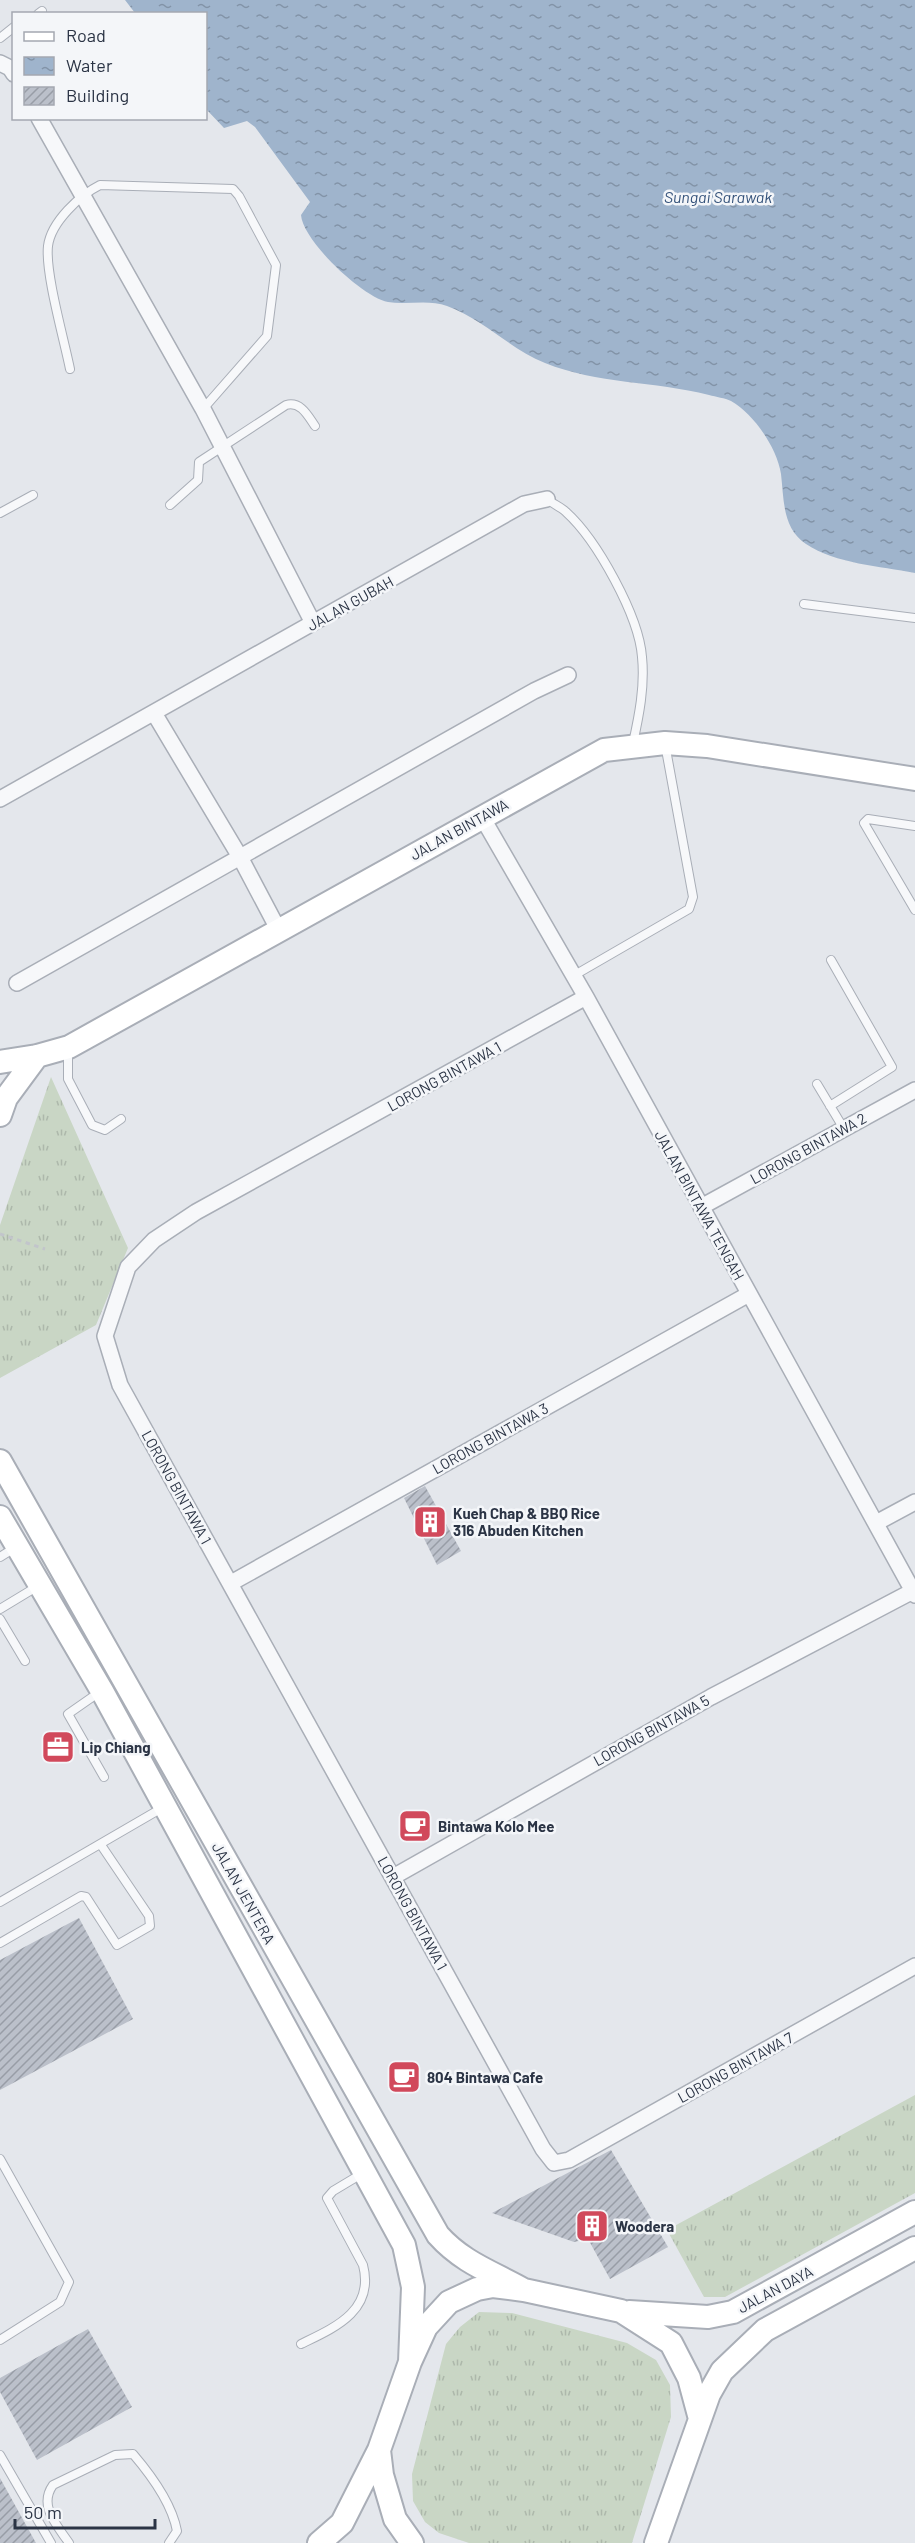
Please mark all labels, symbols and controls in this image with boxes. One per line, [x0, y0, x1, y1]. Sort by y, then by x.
legend [12, 12, 207, 120]
text: Road [66, 24, 106, 46]
text: Water [66, 54, 113, 76]
text: Building [66, 84, 129, 106]
water label: Sungai Sarawak [664, 187, 772, 206]
street label: JALAN GUBAH [304, 572, 396, 634]
street label: JALAN BINTAWA [407, 795, 511, 863]
street label: LORONG BINTAWA 1 [384, 1037, 504, 1115]
street label: LORONG BINTAWA 2 [747, 1109, 869, 1187]
street label: JALAN BINTAWA TENGAH [651, 1127, 749, 1283]
street label: LORONG BINTAWA 3 [429, 1399, 551, 1477]
street label: LORONG BINTAWA 1 [138, 1427, 216, 1547]
building icon: Kueh Chap & BBQ Rice 316 Abuden Kitchen [412, 1504, 448, 1540]
place label: Kueh Chap & BBQ Rice 316 Abuden Kitchen [453, 1504, 600, 1539]
street label: LORONG BINTAWA 5 [590, 1691, 712, 1769]
office icon: Lip Chiang [40, 1729, 76, 1765]
place label: Lip Chiang [81, 1738, 151, 1756]
cafe icon: Bintawa Kolo Mee [397, 1808, 433, 1844]
place label: Bintawa Kolo Mee [438, 1817, 554, 1835]
street label: JALAN JENTERA [209, 1839, 279, 1947]
street label: LORONG BINTAWA 1 [374, 1853, 452, 1973]
street label: LORONG BINTAWA 7 [674, 2028, 796, 2106]
cafe icon: 804 Bintawa Cafe [386, 2059, 422, 2095]
place label: 804 Bintawa Cafe [427, 2068, 543, 2086]
building icon: Woodera [574, 2208, 610, 2244]
place label: Woodera [615, 2217, 674, 2235]
street label: JALAN DAYA [734, 2262, 816, 2316]
scale bar [15, 2492, 154, 2530]
text: 50 m [24, 2501, 62, 2523]

